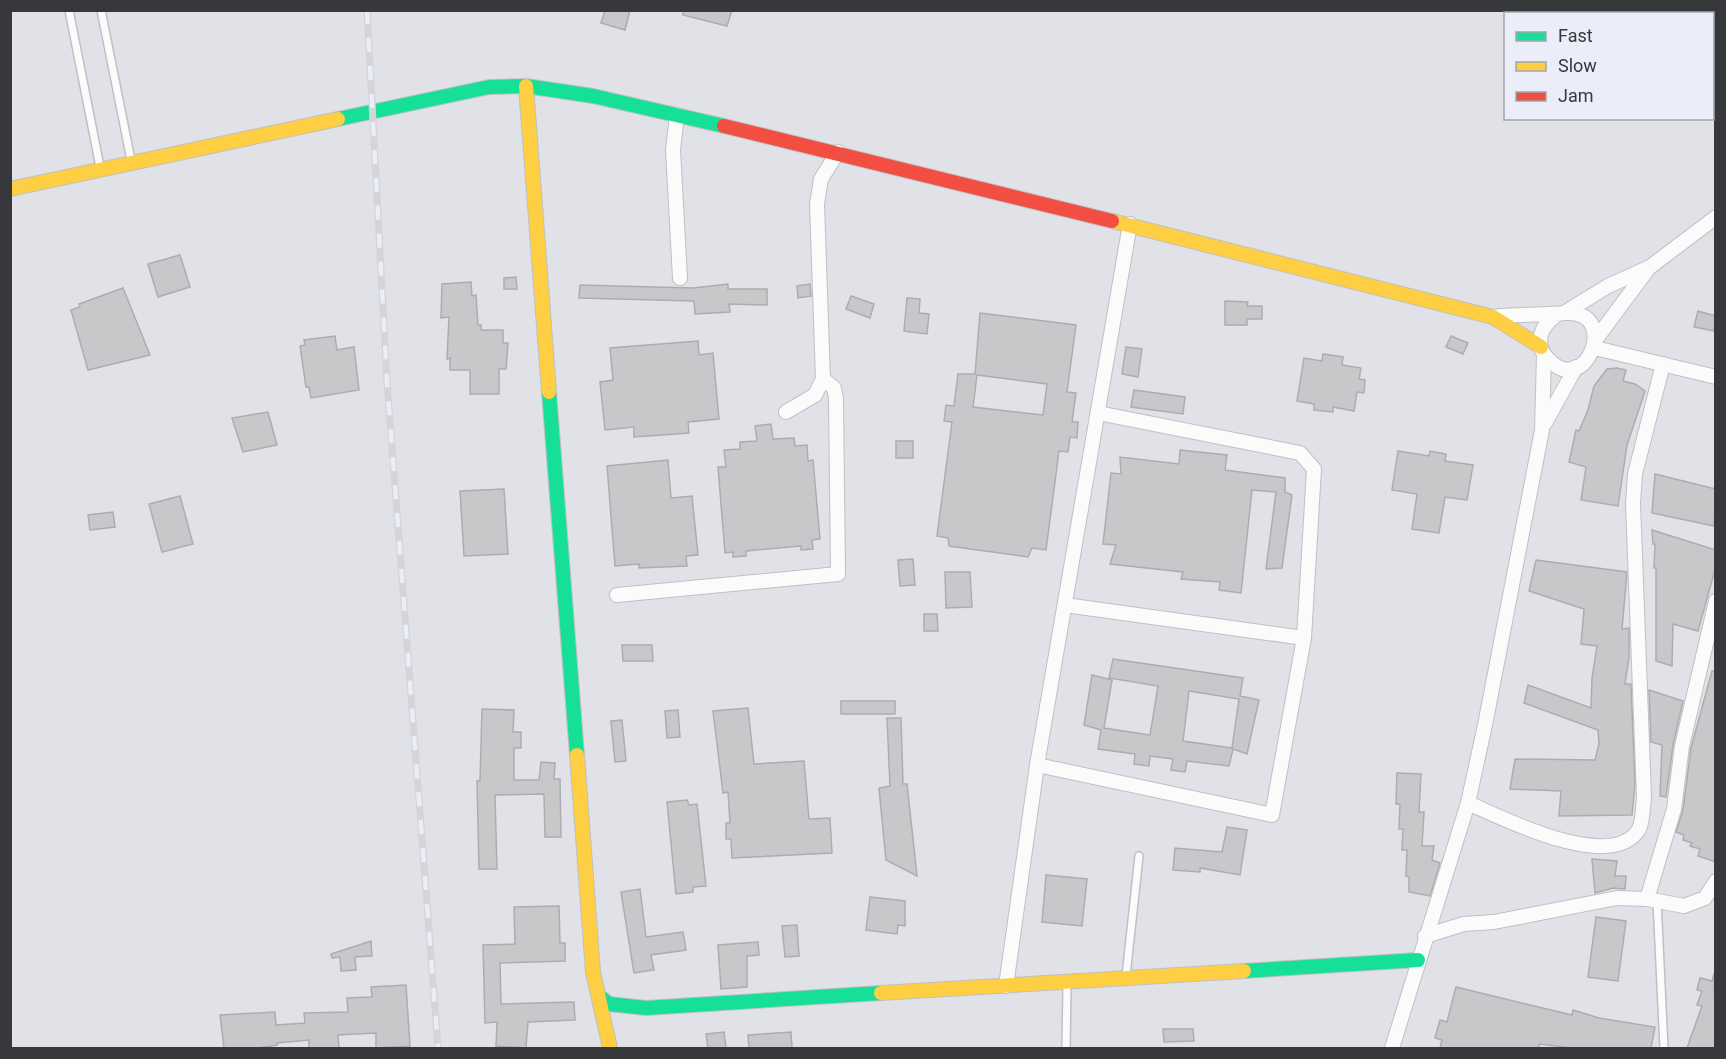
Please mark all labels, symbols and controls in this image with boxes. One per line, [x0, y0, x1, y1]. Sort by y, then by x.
legend [1504, 12, 1714, 120]
text: Fast [1558, 25, 1593, 46]
text: Slow [1558, 55, 1597, 76]
text: Jam [1558, 85, 1594, 106]

